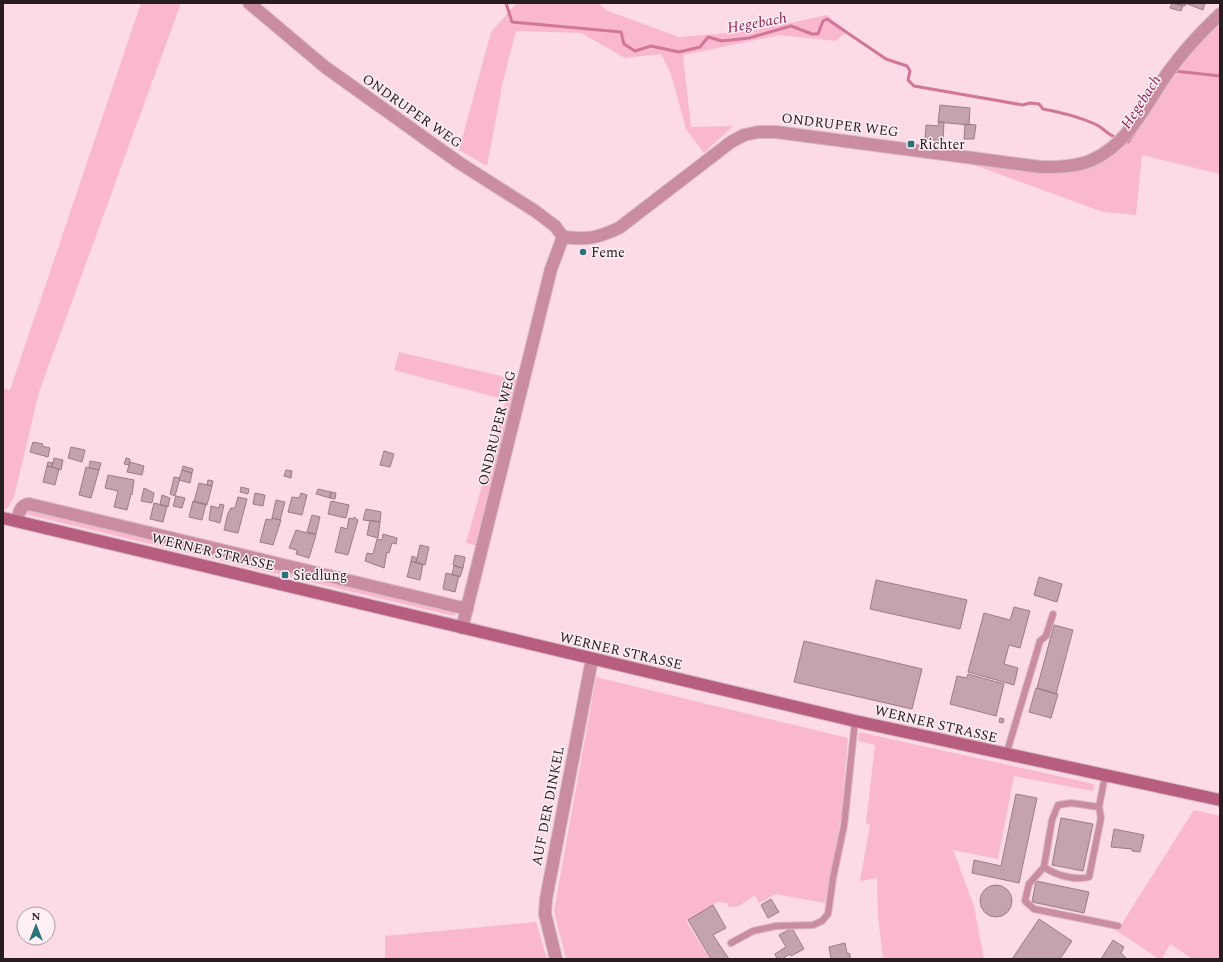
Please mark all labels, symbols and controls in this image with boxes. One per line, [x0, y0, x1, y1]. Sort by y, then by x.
water label: Hegebach [725, 6, 789, 40]
street label: ONDRUPER WEG [358, 69, 467, 154]
water label: Hegebach [1115, 70, 1167, 133]
street label: ONDRUPER WEG [780, 107, 900, 143]
place label: Richter [919, 134, 965, 155]
marker: Richter [906, 139, 916, 149]
place label: Feme [591, 242, 625, 263]
marker: Feme [578, 247, 588, 257]
street label: ONDRUPER WEG [473, 368, 522, 488]
street label: WERNER STRASSE [149, 528, 277, 576]
place label: Siedlung [293, 565, 347, 586]
marker: Siedlung [280, 570, 290, 580]
street label: WERNER STRASSE [557, 627, 685, 675]
street label: WERNER STRASSE [872, 700, 1000, 748]
street label: AUF DER DINKEL [526, 744, 570, 868]
north arrow [16, 906, 56, 946]
text: N [32, 908, 41, 925]

